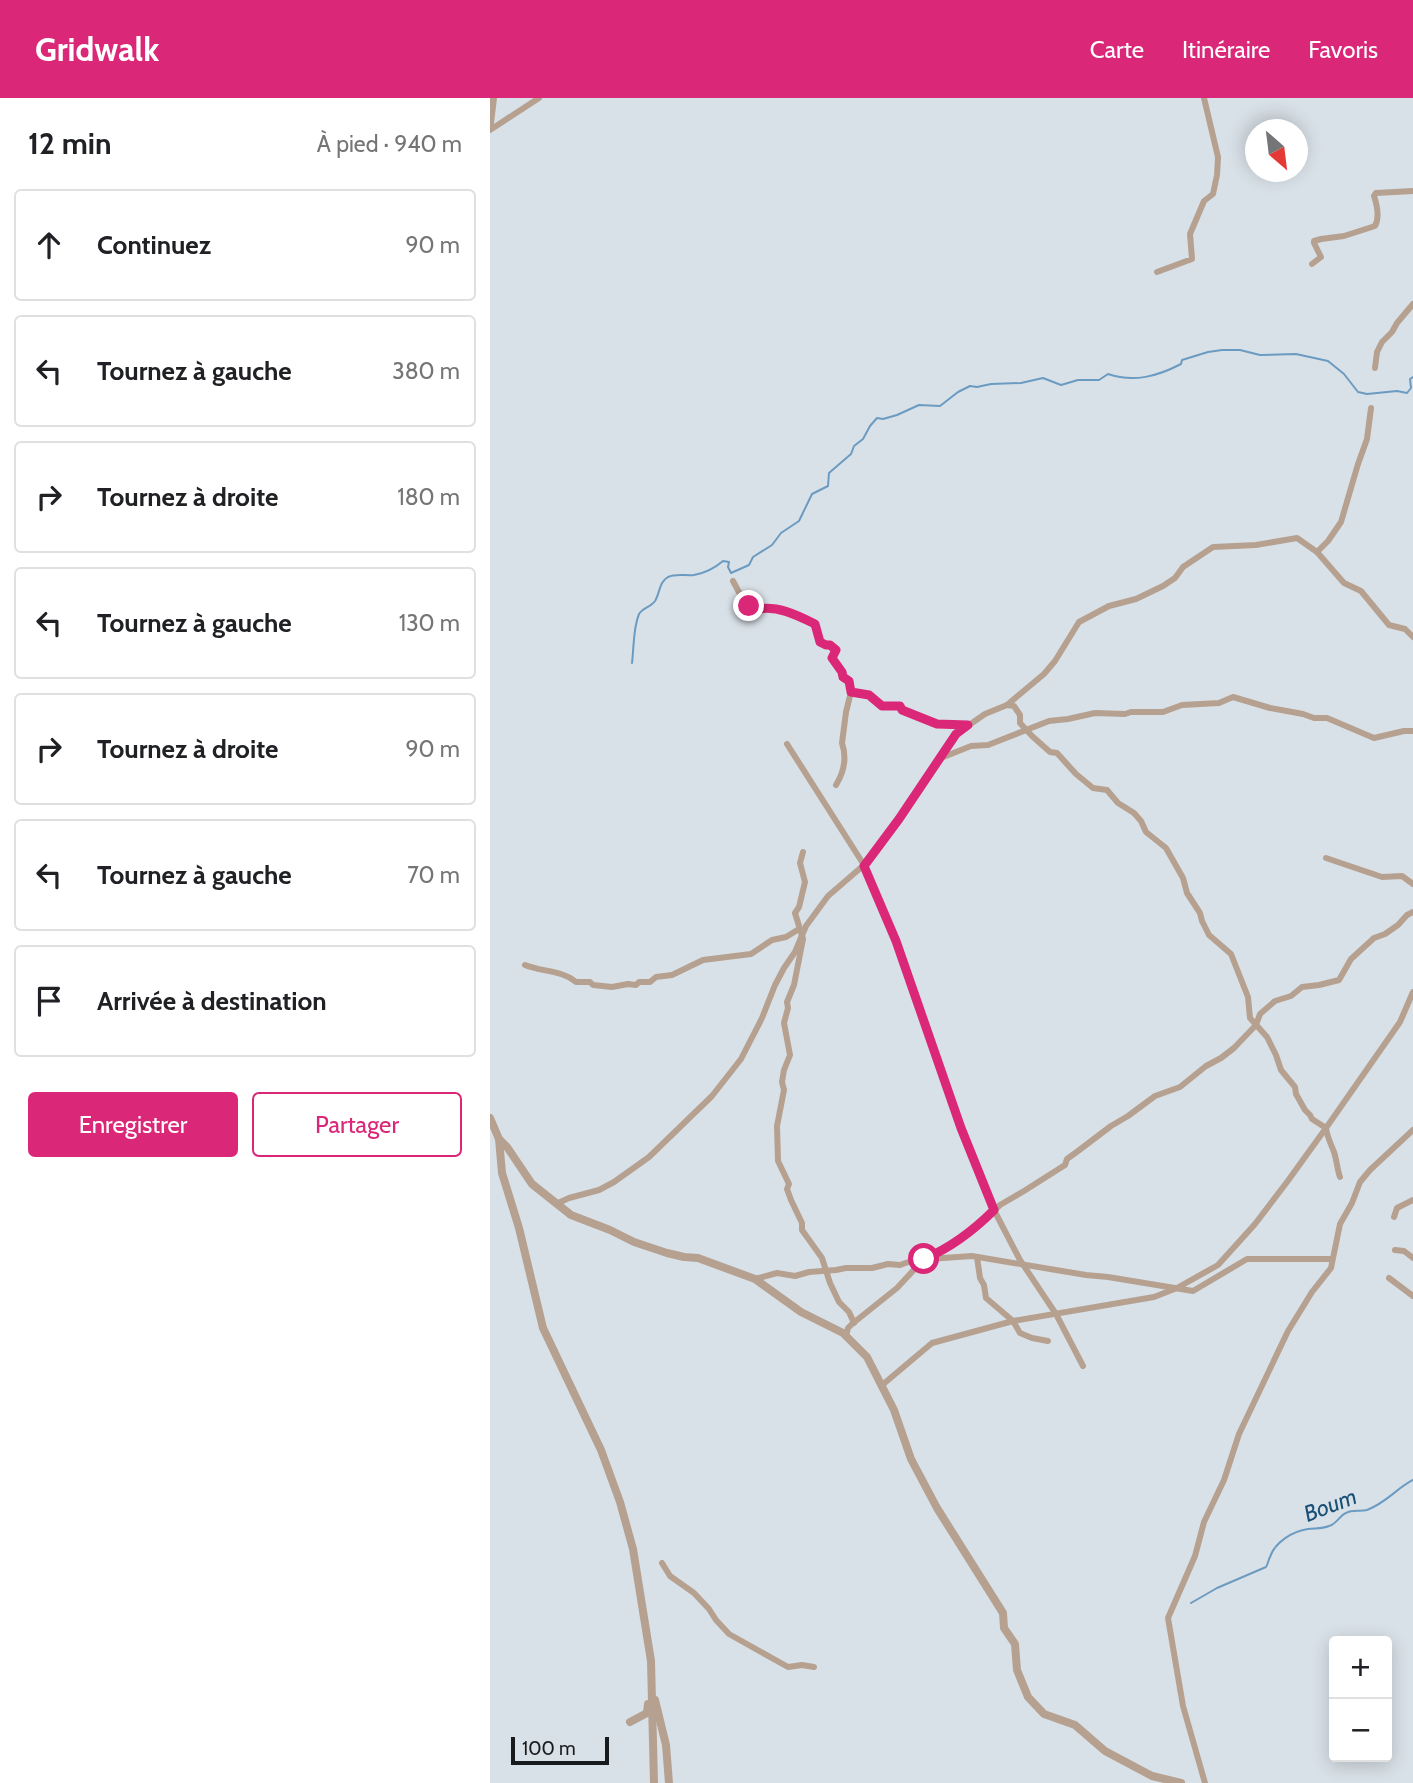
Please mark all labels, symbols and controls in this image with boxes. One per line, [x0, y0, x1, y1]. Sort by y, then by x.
text: Gridwalk [35, 29, 159, 69]
text: Carte [1090, 35, 1144, 64]
text: Itinéraire [1182, 35, 1270, 64]
text: Favoris [1308, 35, 1378, 64]
north arrow [1245, 119, 1308, 182]
text: 12 min [28, 125, 112, 162]
text: À pied · 940 m [317, 130, 462, 158]
icon: ahead [30, 226, 68, 264]
text: Continuez [97, 229, 211, 261]
text: 90 m [406, 231, 460, 259]
icon: left [30, 352, 68, 390]
text: Tournez à gauche [97, 355, 292, 387]
text: 380 m [392, 357, 460, 385]
icon: right [30, 478, 68, 516]
text: Tournez à droite [97, 481, 279, 513]
text: 180 m [397, 483, 460, 511]
route end [733, 590, 764, 621]
icon: left [30, 604, 68, 642]
text: Tournez à gauche [97, 607, 292, 639]
text: 130 m [399, 609, 460, 637]
icon: right [30, 730, 68, 768]
text: Tournez à droite [97, 733, 279, 765]
text: 90 m [406, 735, 460, 763]
icon: left [30, 856, 68, 894]
text: Tournez à gauche [97, 859, 292, 891]
text: 70 m [407, 861, 460, 889]
icon: arrive [30, 982, 68, 1020]
text: Arrivée à destination [97, 985, 327, 1017]
button: Enregistrer [28, 1092, 238, 1157]
button: Partager [252, 1092, 462, 1157]
route start [908, 1243, 939, 1274]
water label: Boum [1299, 1482, 1361, 1528]
map controls [1329, 1636, 1392, 1762]
button: + [1329, 1636, 1392, 1699]
button: − [1329, 1699, 1392, 1762]
scale bar [511, 1734, 609, 1766]
text: 100 m [522, 1737, 576, 1760]

